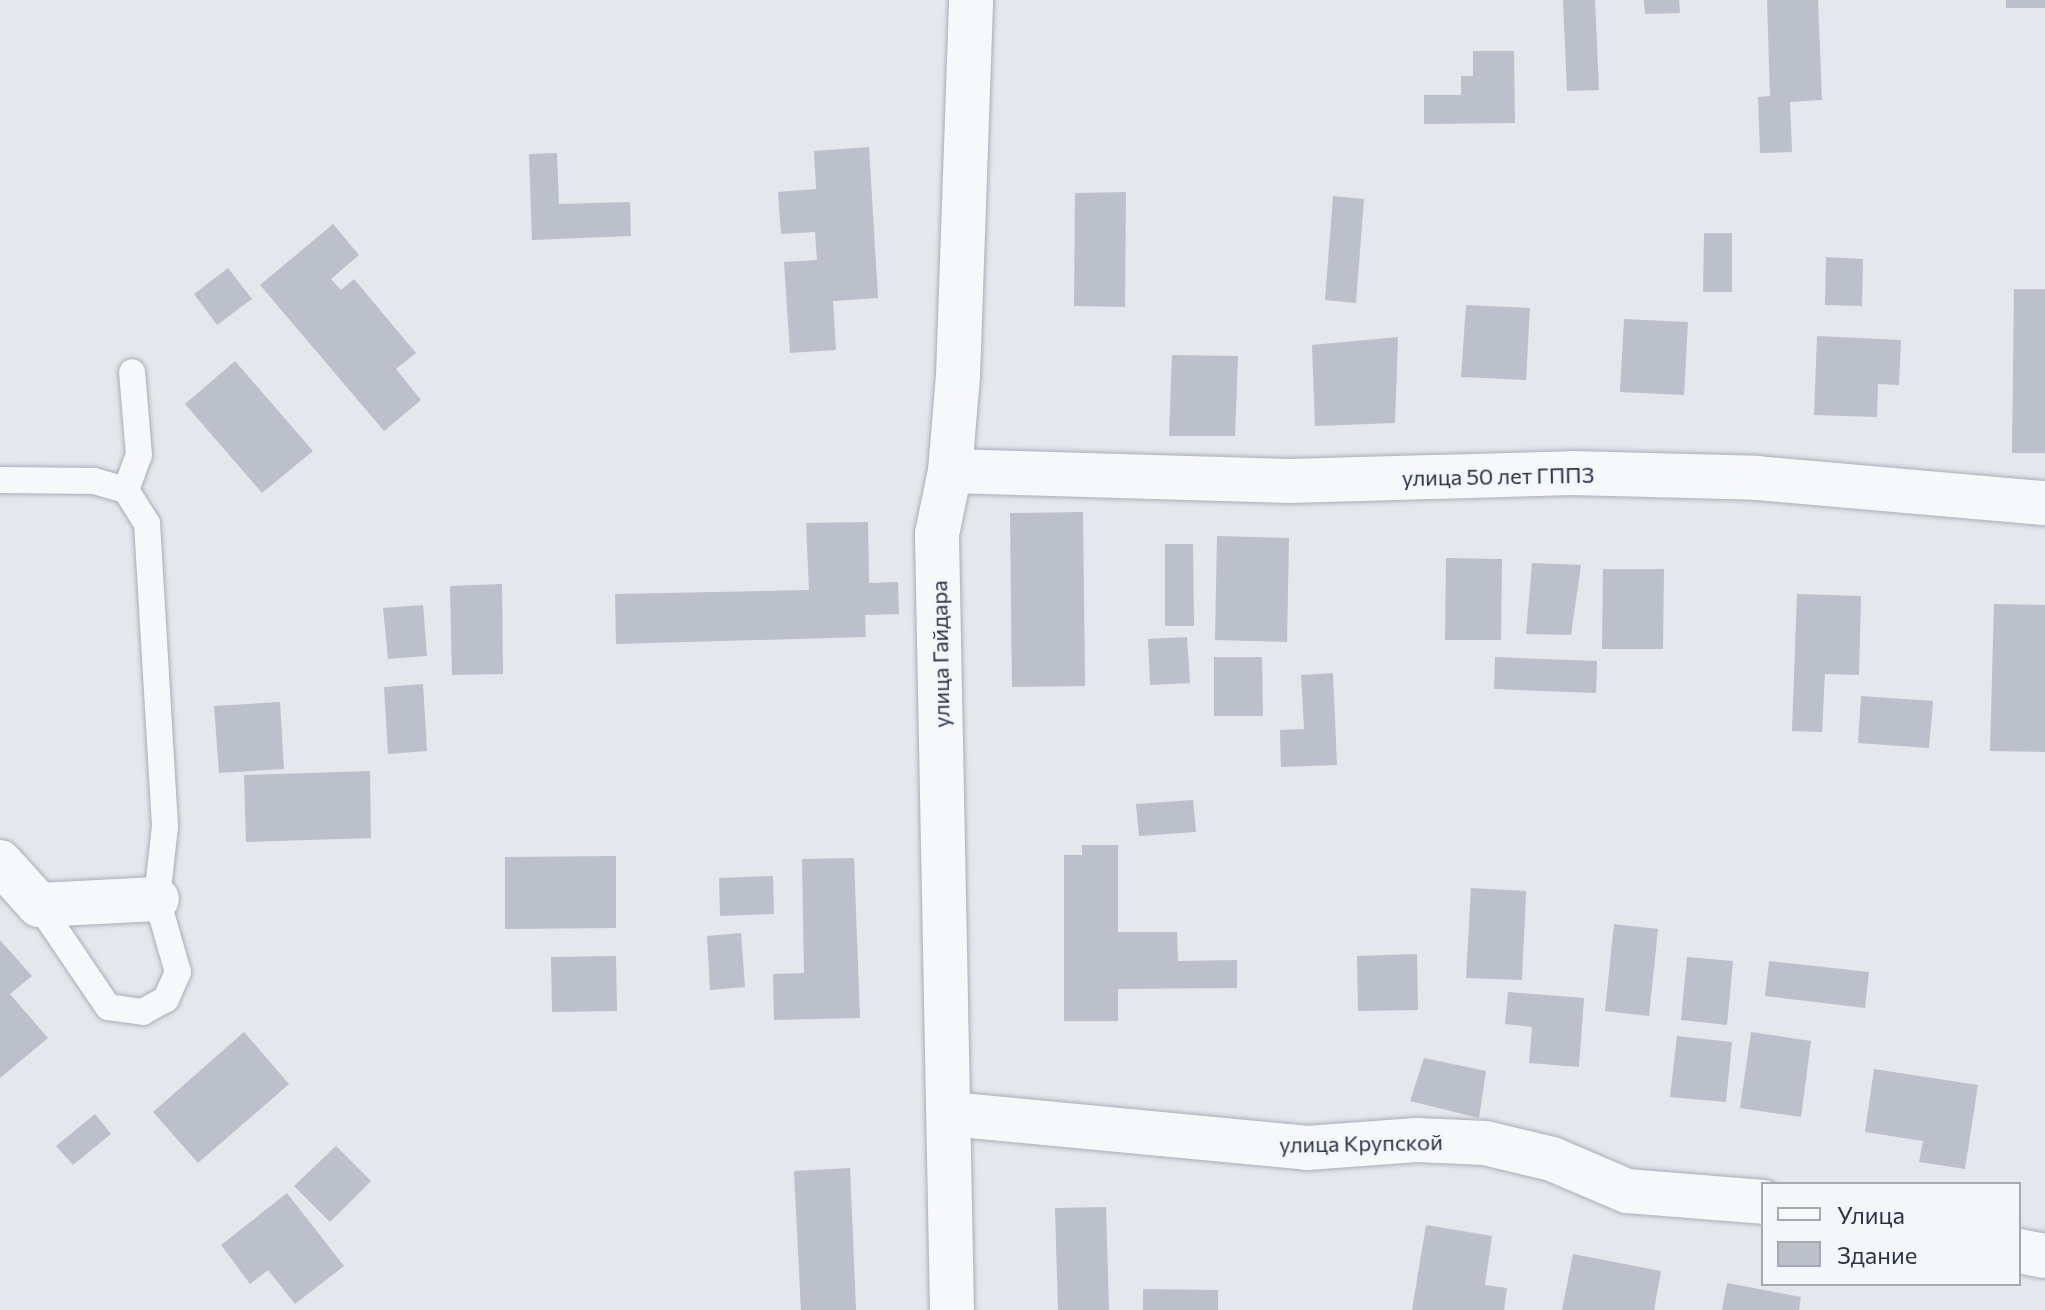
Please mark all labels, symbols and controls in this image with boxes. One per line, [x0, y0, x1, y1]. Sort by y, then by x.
street label: улица 50 лет ГППЗ [1402, 461, 1594, 491]
street label: улица Гайдара [926, 580, 954, 728]
street label: улица Крупской [1279, 1128, 1443, 1158]
legend [1761, 1182, 2021, 1286]
text: Улица [1837, 1200, 1905, 1229]
text: Здание [1837, 1240, 1917, 1269]

